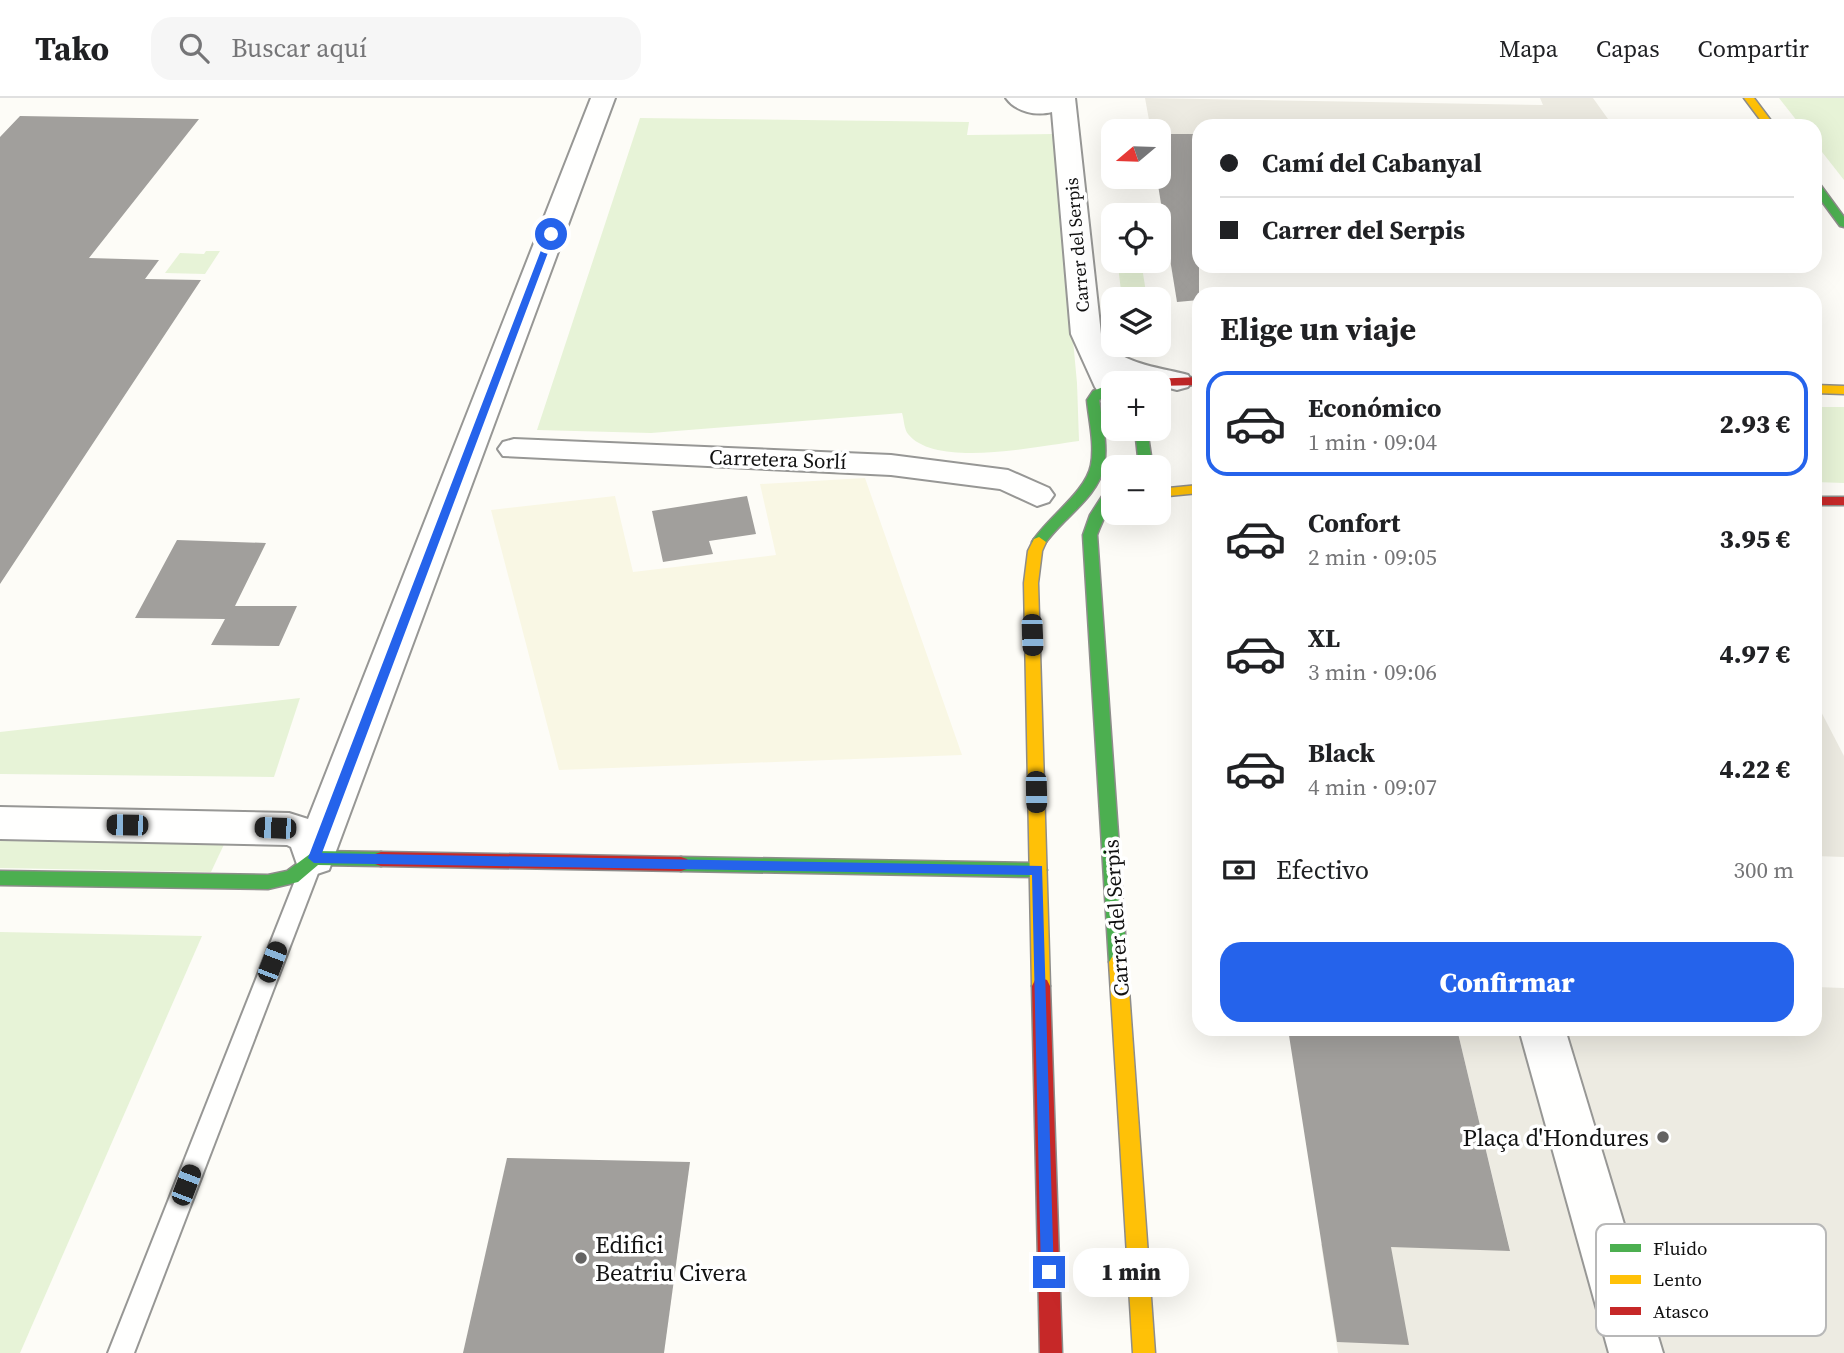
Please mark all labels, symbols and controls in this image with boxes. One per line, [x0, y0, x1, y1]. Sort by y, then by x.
search box [151, 17, 641, 80]
text: Tako [35, 26, 109, 71]
icon: search [175, 29, 213, 67]
text: Buscar aquí [231, 30, 367, 66]
text: Mapa [1499, 32, 1558, 65]
text: Capas [1596, 32, 1660, 65]
text: Compartir [1698, 32, 1809, 65]
north arrow [1101, 119, 1171, 189]
map controls [1101, 119, 1171, 525]
text: Camí del Cabanyal [1262, 145, 1482, 181]
street label: Carrer del Serpis [1059, 177, 1095, 313]
button: locate [1101, 203, 1171, 273]
text: Carrer del Serpis [1262, 212, 1465, 248]
route start [535, 218, 567, 250]
button: layers [1101, 287, 1171, 357]
text: Elige un viaje [1220, 307, 1416, 351]
button: + [1101, 371, 1171, 441]
text: Económico [1308, 390, 1441, 426]
icon: car [1224, 392, 1287, 455]
text: 2.93 € [1719, 406, 1790, 442]
text: 1 min · 09:04 [1308, 426, 1437, 458]
street label: Carretera Sorlí [709, 442, 847, 476]
button: − [1101, 455, 1171, 525]
text: Confort [1308, 505, 1400, 541]
icon: car [1224, 507, 1287, 570]
text: 3.95 € [1719, 521, 1790, 557]
text: 2 min · 09:05 [1308, 541, 1437, 573]
car [1021, 614, 1044, 656]
text: XL [1308, 620, 1340, 656]
icon: car [1224, 622, 1287, 685]
text: 4.97 € [1719, 636, 1790, 672]
text: 3 min · 09:06 [1308, 656, 1437, 688]
text: Black [1308, 735, 1375, 771]
icon: car [1224, 737, 1287, 800]
text: 4.22 € [1719, 751, 1790, 787]
car [1026, 771, 1047, 813]
text: 4 min · 09:07 [1308, 771, 1437, 803]
car [106, 814, 149, 836]
car [254, 817, 297, 839]
street label: Carrer del Serpis [1096, 838, 1136, 998]
icon: cash [1220, 851, 1258, 889]
text: Efectivo [1276, 852, 1369, 888]
text: 300 m [1733, 854, 1794, 886]
car [255, 939, 290, 985]
button: Confirmar [1220, 942, 1794, 1022]
place label: Plaça d'Hondures [1463, 1121, 1649, 1154]
marker: Plaça d'Hondures [1655, 1129, 1671, 1145]
car [169, 1162, 204, 1208]
legend [1596, 1224, 1826, 1336]
place label: Edifici Beatriu Civera [595, 1228, 748, 1289]
text: Fluido [1653, 1235, 1707, 1261]
callout: 1 min [1074, 1248, 1189, 1296]
marker: Edifici Beatriu Civera [573, 1250, 589, 1266]
route end [1033, 1256, 1065, 1288]
text: 1 min [1101, 1256, 1161, 1288]
text: Lento [1653, 1266, 1702, 1292]
text: Atasco [1653, 1298, 1709, 1324]

